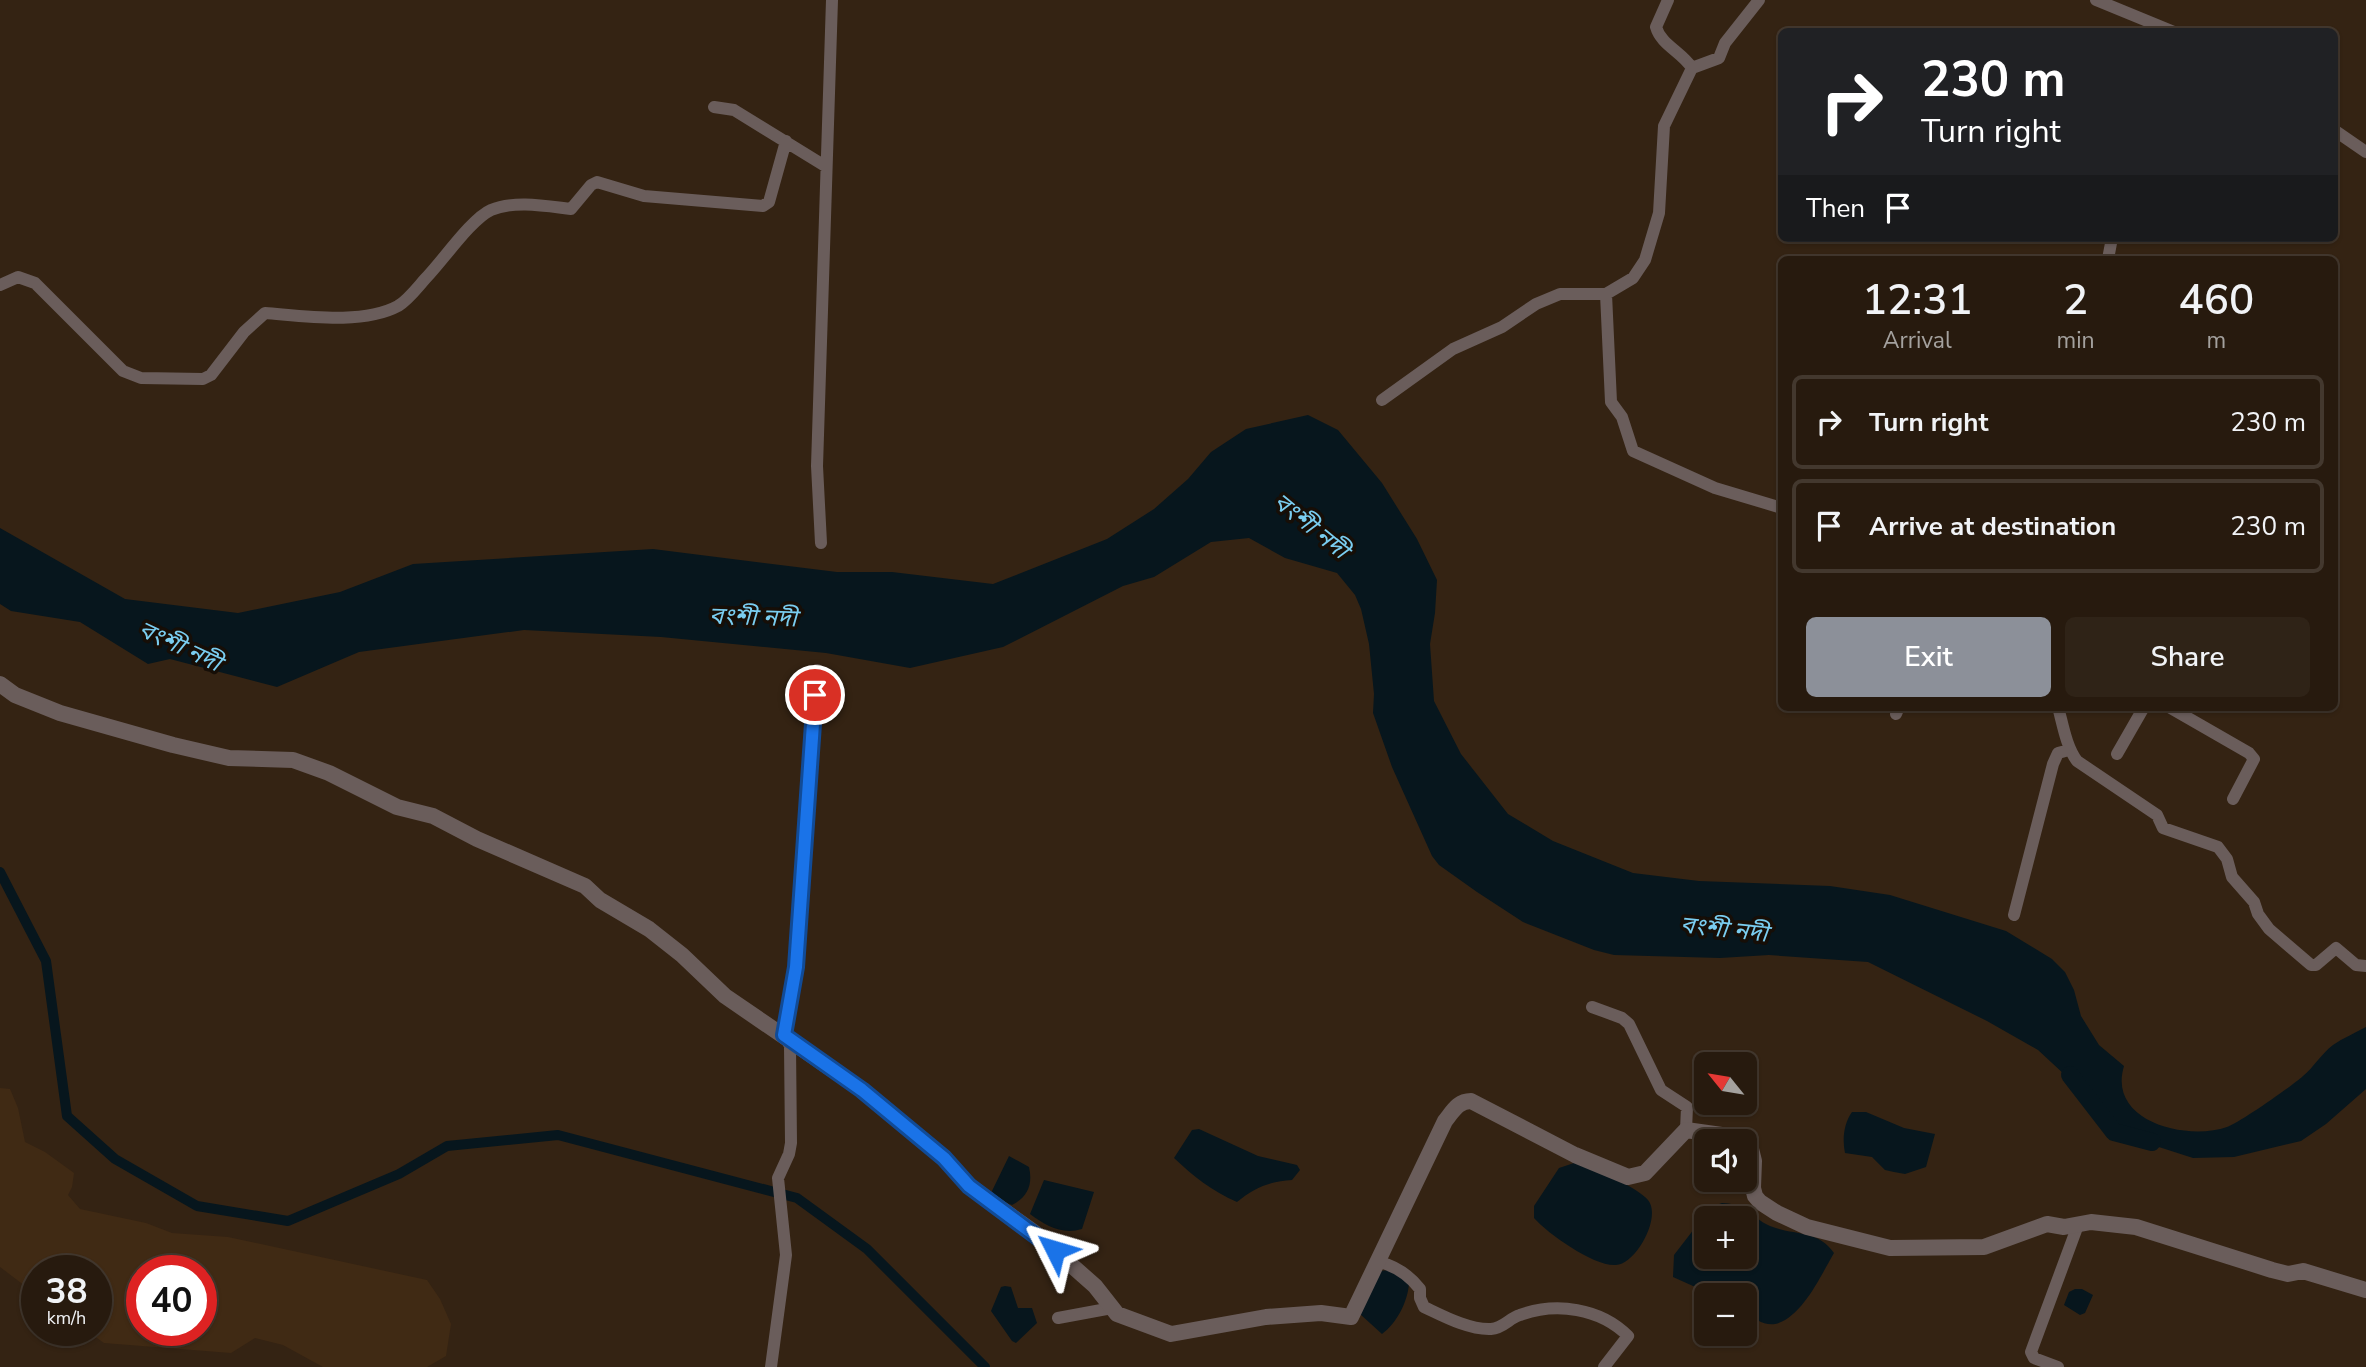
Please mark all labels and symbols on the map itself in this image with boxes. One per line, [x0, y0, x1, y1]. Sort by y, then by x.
water label: বংশী নদী [1267, 486, 1359, 569]
water label: বংশী নদী [709, 599, 802, 635]
water label: বংশী নদী [133, 613, 231, 681]
pin [785, 665, 845, 725]
water label: বংশী নদী [1679, 908, 1774, 950]
north arrow [1694, 1052, 1757, 1115]
position arrow [1018, 1213, 1092, 1287]
speed limit sign: 40 [126, 1255, 217, 1346]

